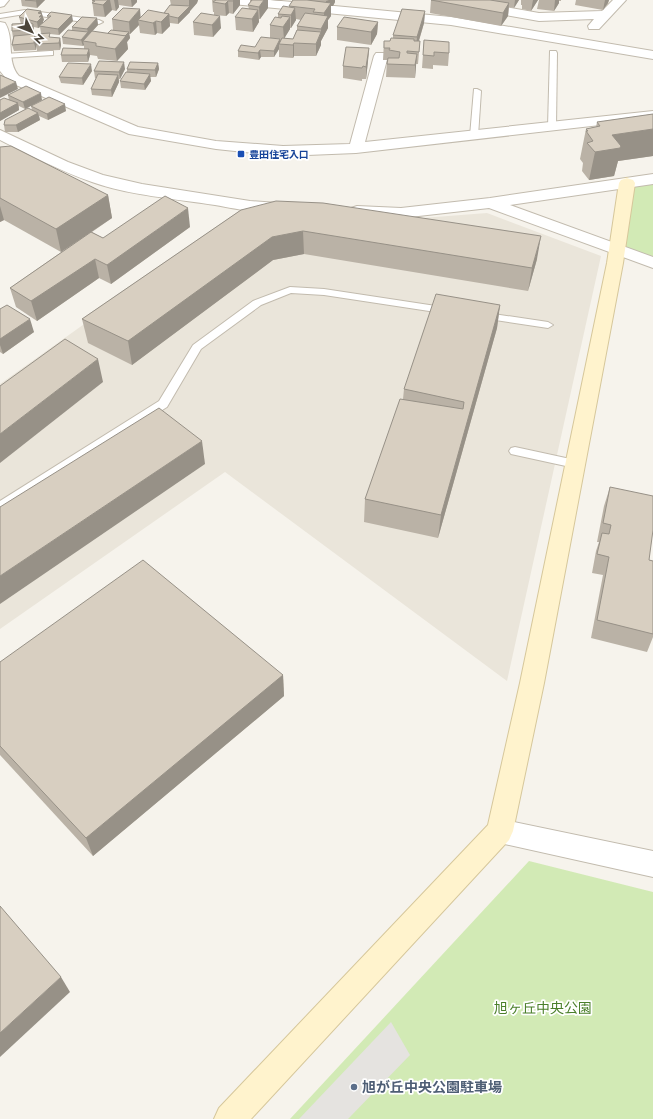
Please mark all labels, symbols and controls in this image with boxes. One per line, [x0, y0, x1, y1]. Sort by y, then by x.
north arrow [12, 12, 52, 52]
text: N [30, 30, 48, 47]
place label: 豊田住宅入口 [249, 147, 309, 162]
marker: 豊田住宅入口 [236, 149, 246, 159]
park label: 旭ヶ丘中央公園 [494, 998, 592, 1018]
place label: 旭が丘中央公園駐車場 [362, 1077, 502, 1097]
marker: 旭が丘中央公園駐車場 [349, 1082, 359, 1092]

